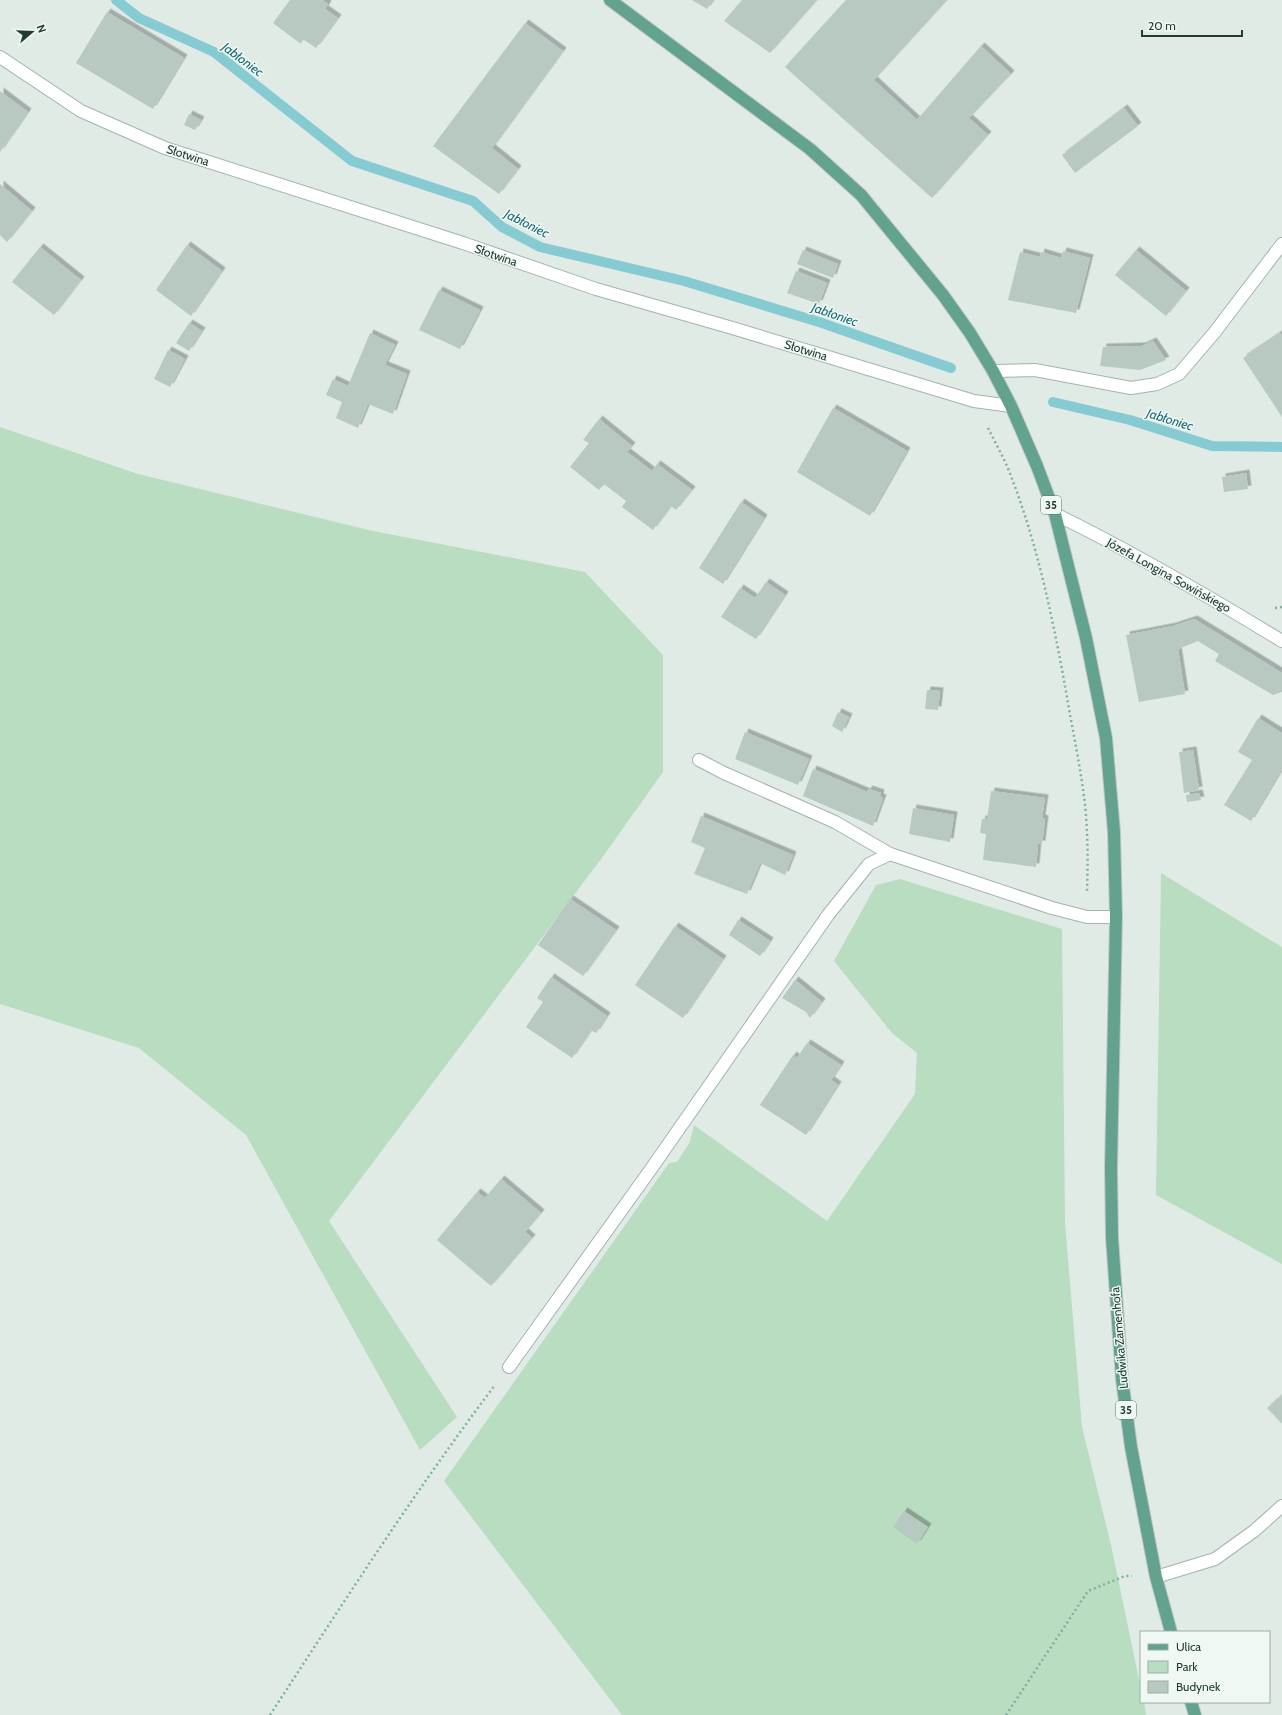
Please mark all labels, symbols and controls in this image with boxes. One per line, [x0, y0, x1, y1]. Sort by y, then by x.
north arrow [12, 12, 52, 52]
scale bar [1142, 12, 1242, 38]
text: 20 m [1148, 18, 1176, 33]
text: N [34, 23, 49, 35]
water label: Jabłoniec [218, 38, 267, 80]
street label: Słotwina [165, 141, 212, 169]
water label: Jabłoniec [501, 205, 552, 241]
street label: Słotwina [473, 241, 520, 269]
water label: Jabłoniec [809, 298, 861, 330]
street label: Słotwina [783, 336, 830, 364]
water label: Jabłoniec [1144, 404, 1196, 434]
road number: 35 [1041, 496, 1061, 514]
street label: Józefa Longina Sowińskiego [1103, 534, 1234, 616]
street label: Ludwika Zamenhofa [1107, 1286, 1131, 1390]
road number: 35 [1116, 1401, 1136, 1419]
legend [1140, 1631, 1270, 1703]
text: Ulica [1176, 1639, 1201, 1654]
text: Park [1176, 1659, 1198, 1674]
text: Budynek [1176, 1679, 1221, 1694]

